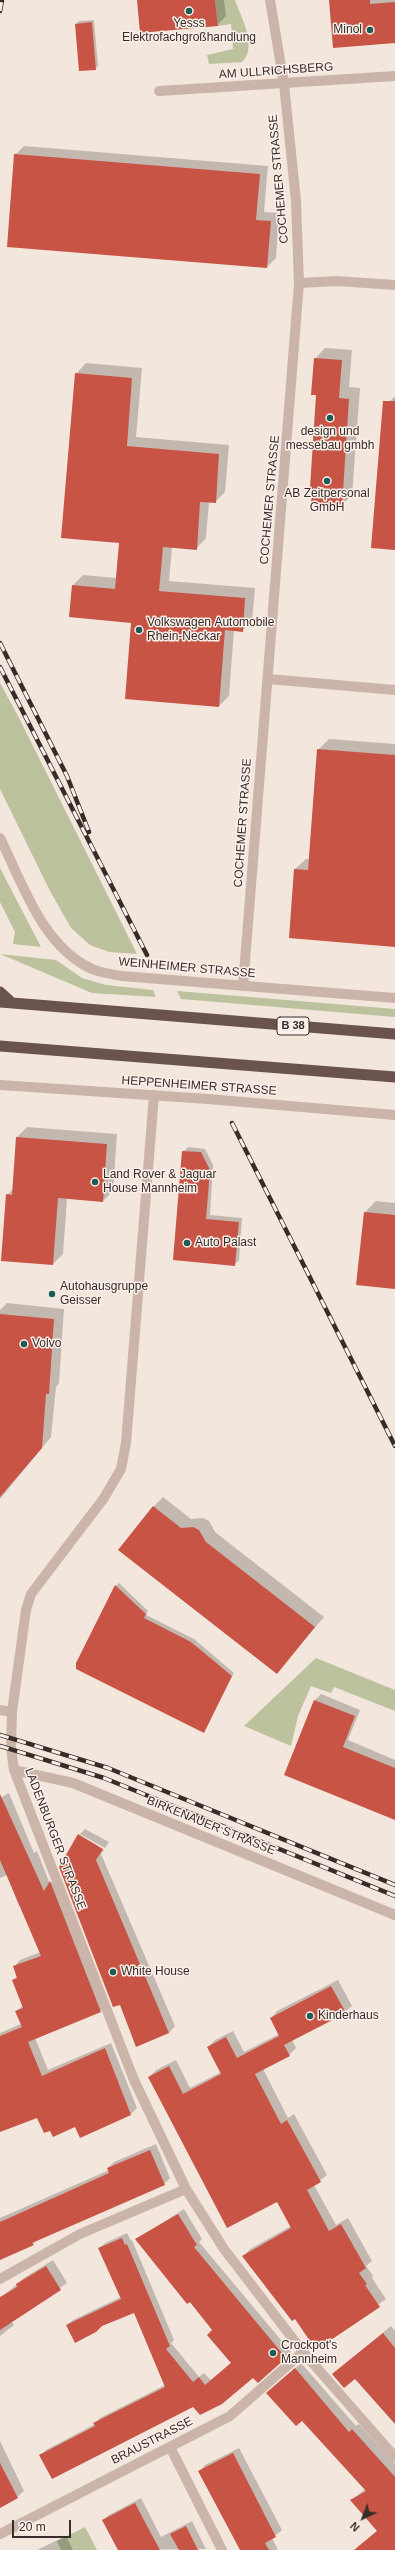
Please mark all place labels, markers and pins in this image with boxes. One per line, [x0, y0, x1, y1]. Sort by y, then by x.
marker: Yesss Elektrofachgroßhandlung [184, 6, 194, 16]
place label: Yesss Elektrofachgroßhandlung [122, 17, 256, 45]
place label: Minol [333, 23, 362, 37]
marker: Minol [365, 25, 375, 35]
marker: design und messebau gmbh [325, 413, 335, 423]
place label: design und messebau gmbh [286, 425, 374, 453]
marker: AB Zeitpersonal GmbH [322, 476, 332, 486]
place label: AB Zeitpersonal GmbH [284, 487, 370, 515]
place label: Volkswagen Automobile Rhein-Neckar [147, 616, 274, 644]
marker: Volkswagen Automobile Rhein-Neckar [134, 625, 144, 635]
place label: Land Rover & Jaguar House Mannheim [103, 1168, 216, 1196]
marker: Land Rover & Jaguar House Mannheim [90, 1177, 100, 1187]
place label: Auto Palast [195, 1236, 256, 1250]
marker: Auto Palast [182, 1238, 192, 1248]
place label: Autohausgruppe Geisser [60, 1280, 148, 1308]
marker: Autohausgruppe Geisser [47, 1289, 57, 1299]
place label: Volvo [32, 1337, 61, 1351]
marker: Volvo [19, 1339, 29, 1349]
place label: White House [121, 1965, 190, 1979]
marker: White House [108, 1967, 118, 1977]
place label: Kinderhaus [318, 2009, 379, 2023]
marker: Kinderhaus [305, 2011, 315, 2021]
place label: Crockpot's Mannheim [281, 2339, 337, 2367]
marker: Crockpot's Mannheim [268, 2348, 278, 2358]

